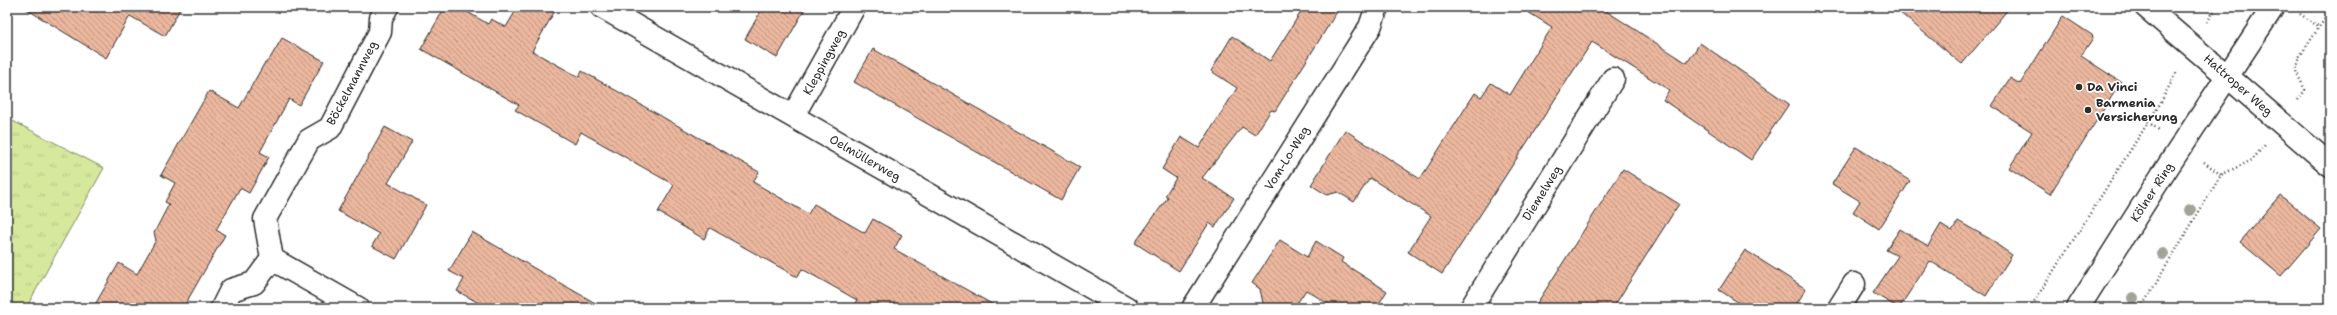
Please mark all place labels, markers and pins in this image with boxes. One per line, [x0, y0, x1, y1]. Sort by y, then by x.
place label: Da Vinci [2087, 79, 2138, 95]
marker: Da Vinci [2074, 82, 2084, 92]
place label: Barmenia Versicherung [2096, 95, 2178, 125]
marker: Barmenia Versicherung [2083, 105, 2093, 115]

